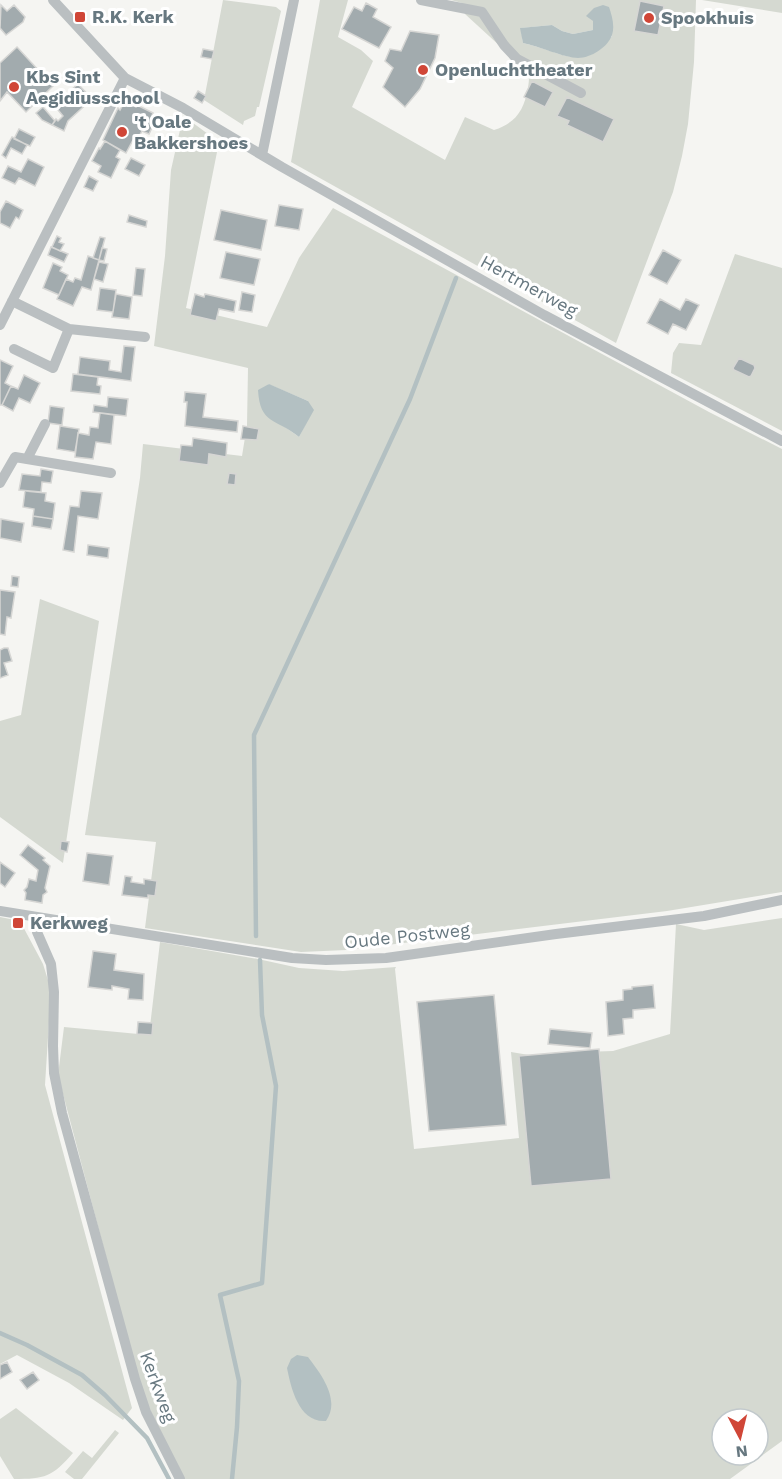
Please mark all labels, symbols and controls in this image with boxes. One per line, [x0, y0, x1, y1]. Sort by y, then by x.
place label: R.K. Kerk [92, 6, 174, 27]
place label: Spookhuis [661, 7, 754, 28]
marker: R.K. Kerk [73, 10, 87, 24]
marker: Spookhuis [642, 11, 656, 25]
place label: Openluchttheater [435, 59, 593, 80]
marker: Openluchttheater [416, 63, 430, 77]
place label: Kbs Sint Aegidiusschool [26, 66, 159, 108]
marker: Kbs Sint Aegidiusschool [7, 80, 21, 94]
place label: 't Oale Bakkershoes [134, 111, 249, 153]
marker: 't Oale Bakkershoes [115, 125, 129, 139]
street label: Hertmerweg [477, 250, 582, 321]
place label: Kerkweg [30, 912, 108, 933]
marker: Kerkweg [11, 916, 25, 930]
street label: Oude Postweg [343, 918, 471, 953]
street label: Kerkweg [136, 1349, 181, 1425]
north arrow [710, 1407, 770, 1467]
text: N [735, 1441, 749, 1462]

